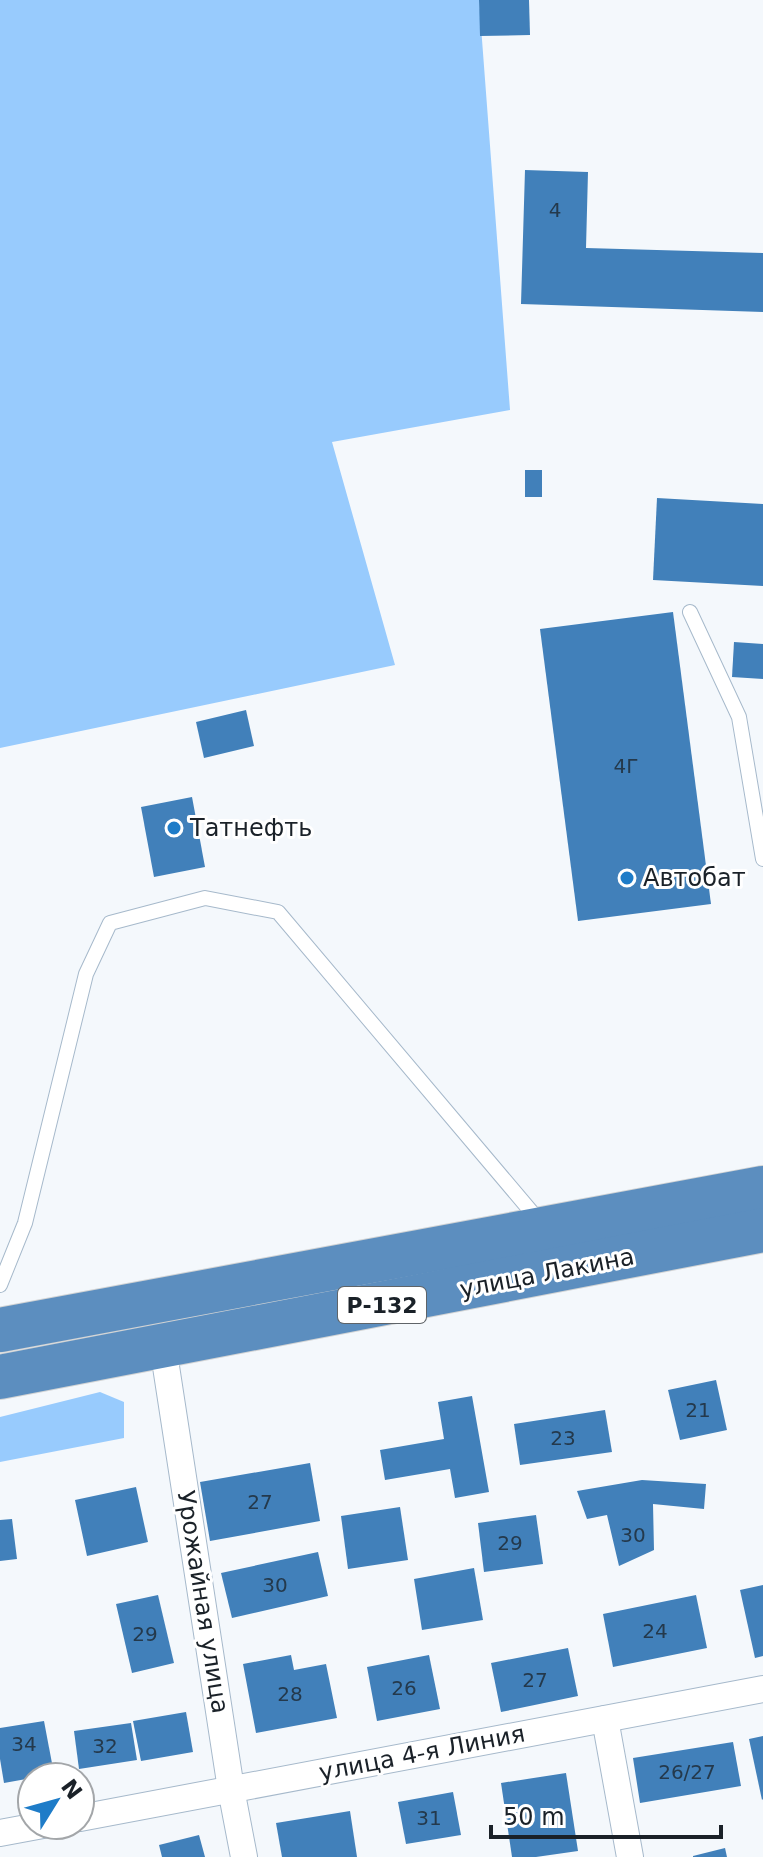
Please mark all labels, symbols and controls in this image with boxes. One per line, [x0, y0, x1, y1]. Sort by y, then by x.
house number: 4 [549, 198, 561, 222]
house number: 4Г [614, 754, 638, 778]
place label: Татнефть [189, 814, 312, 842]
marker: Татнефть [165, 819, 183, 837]
place label: Автобат [643, 864, 746, 892]
marker: Автобат [618, 869, 636, 887]
street label: улица Лакина [457, 1242, 637, 1304]
road number: Р-132 [338, 1287, 426, 1323]
house number: 21 [685, 1398, 711, 1422]
house number: 23 [550, 1426, 576, 1450]
street label: Урожайная улица [172, 1489, 234, 1715]
house number: 27 [247, 1490, 273, 1514]
house number: 30 [620, 1523, 646, 1547]
house number: 29 [497, 1531, 523, 1555]
house number: 30 [262, 1573, 288, 1597]
house number: 24 [642, 1619, 668, 1643]
house number: 29 [132, 1622, 158, 1646]
house number: 27 [522, 1668, 548, 1692]
house number: 26 [391, 1676, 417, 1700]
house number: 28 [277, 1682, 303, 1706]
street label: улица 4-я Линия [317, 1719, 527, 1787]
house number: 34 [11, 1732, 37, 1756]
house number: 32 [92, 1734, 118, 1758]
house number: 26/27 [658, 1760, 716, 1784]
north arrow [16, 1761, 96, 1841]
text: N [56, 1774, 87, 1804]
scale bar [491, 1789, 721, 1839]
text: 50 m [503, 1803, 565, 1831]
house number: 31 [416, 1806, 442, 1830]

